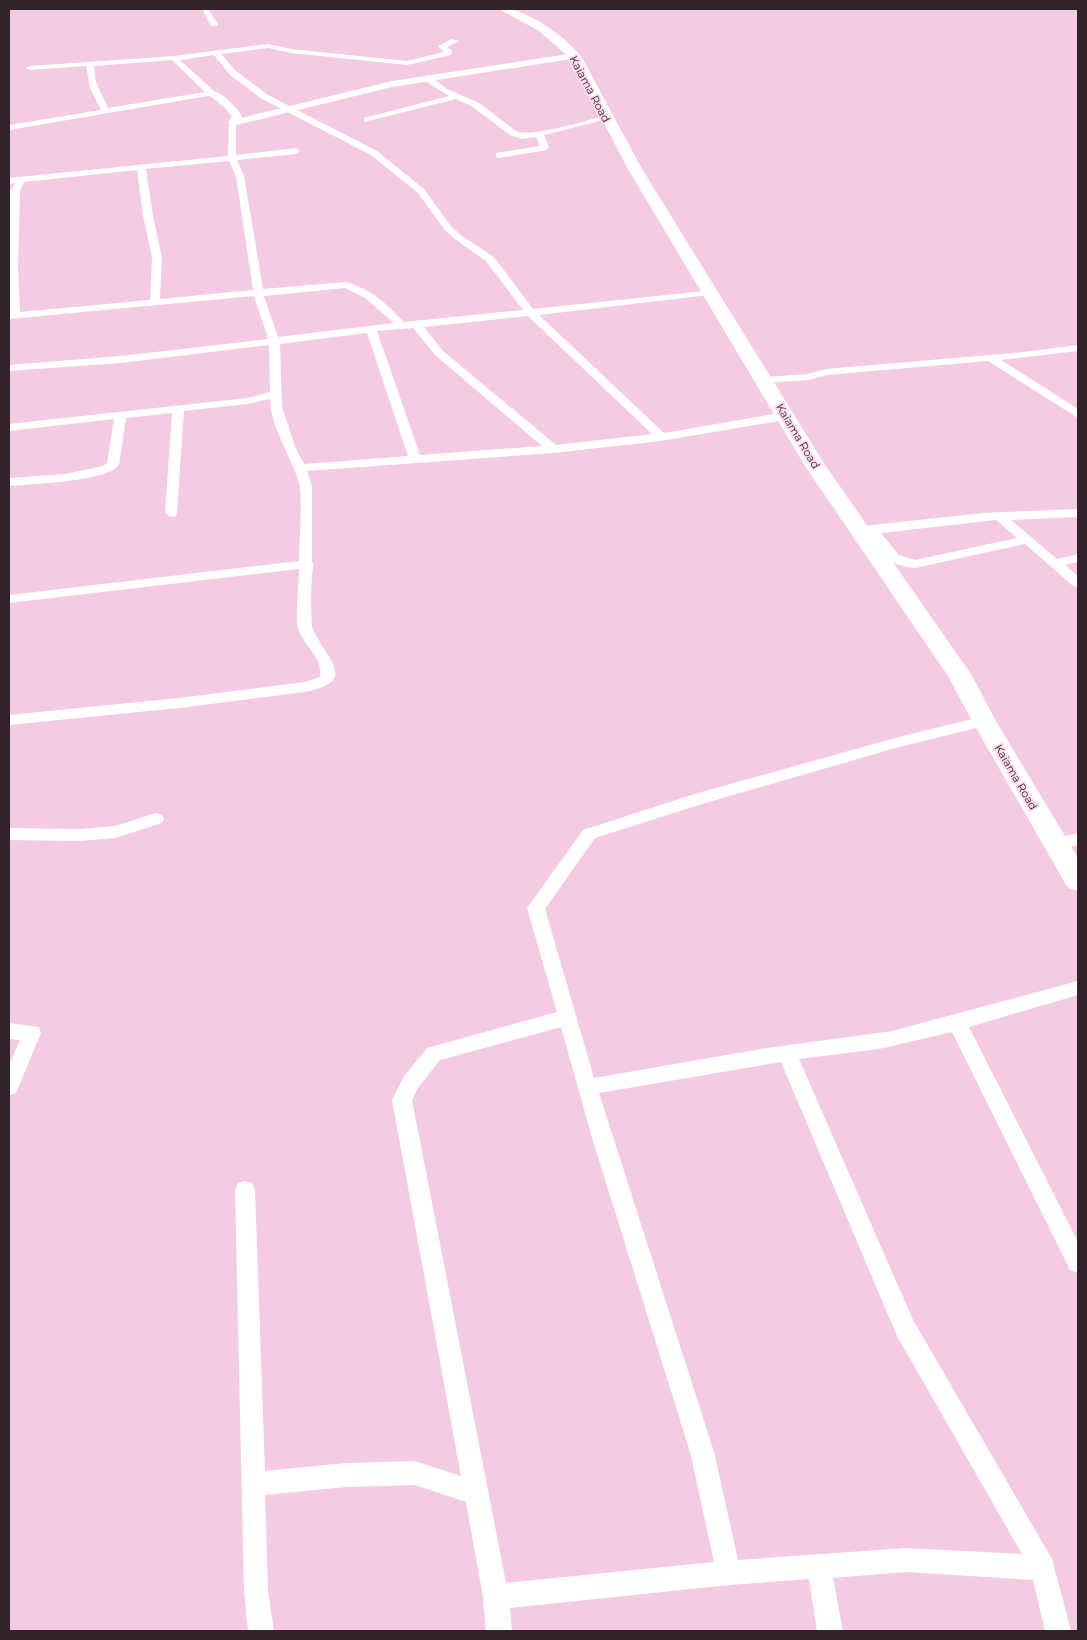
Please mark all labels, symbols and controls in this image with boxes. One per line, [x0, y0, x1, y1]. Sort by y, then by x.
street label: Kaiama Road [567, 53, 613, 125]
street label: Kaiama Road [773, 401, 823, 471]
street label: Kaiama Road [992, 742, 1040, 812]

